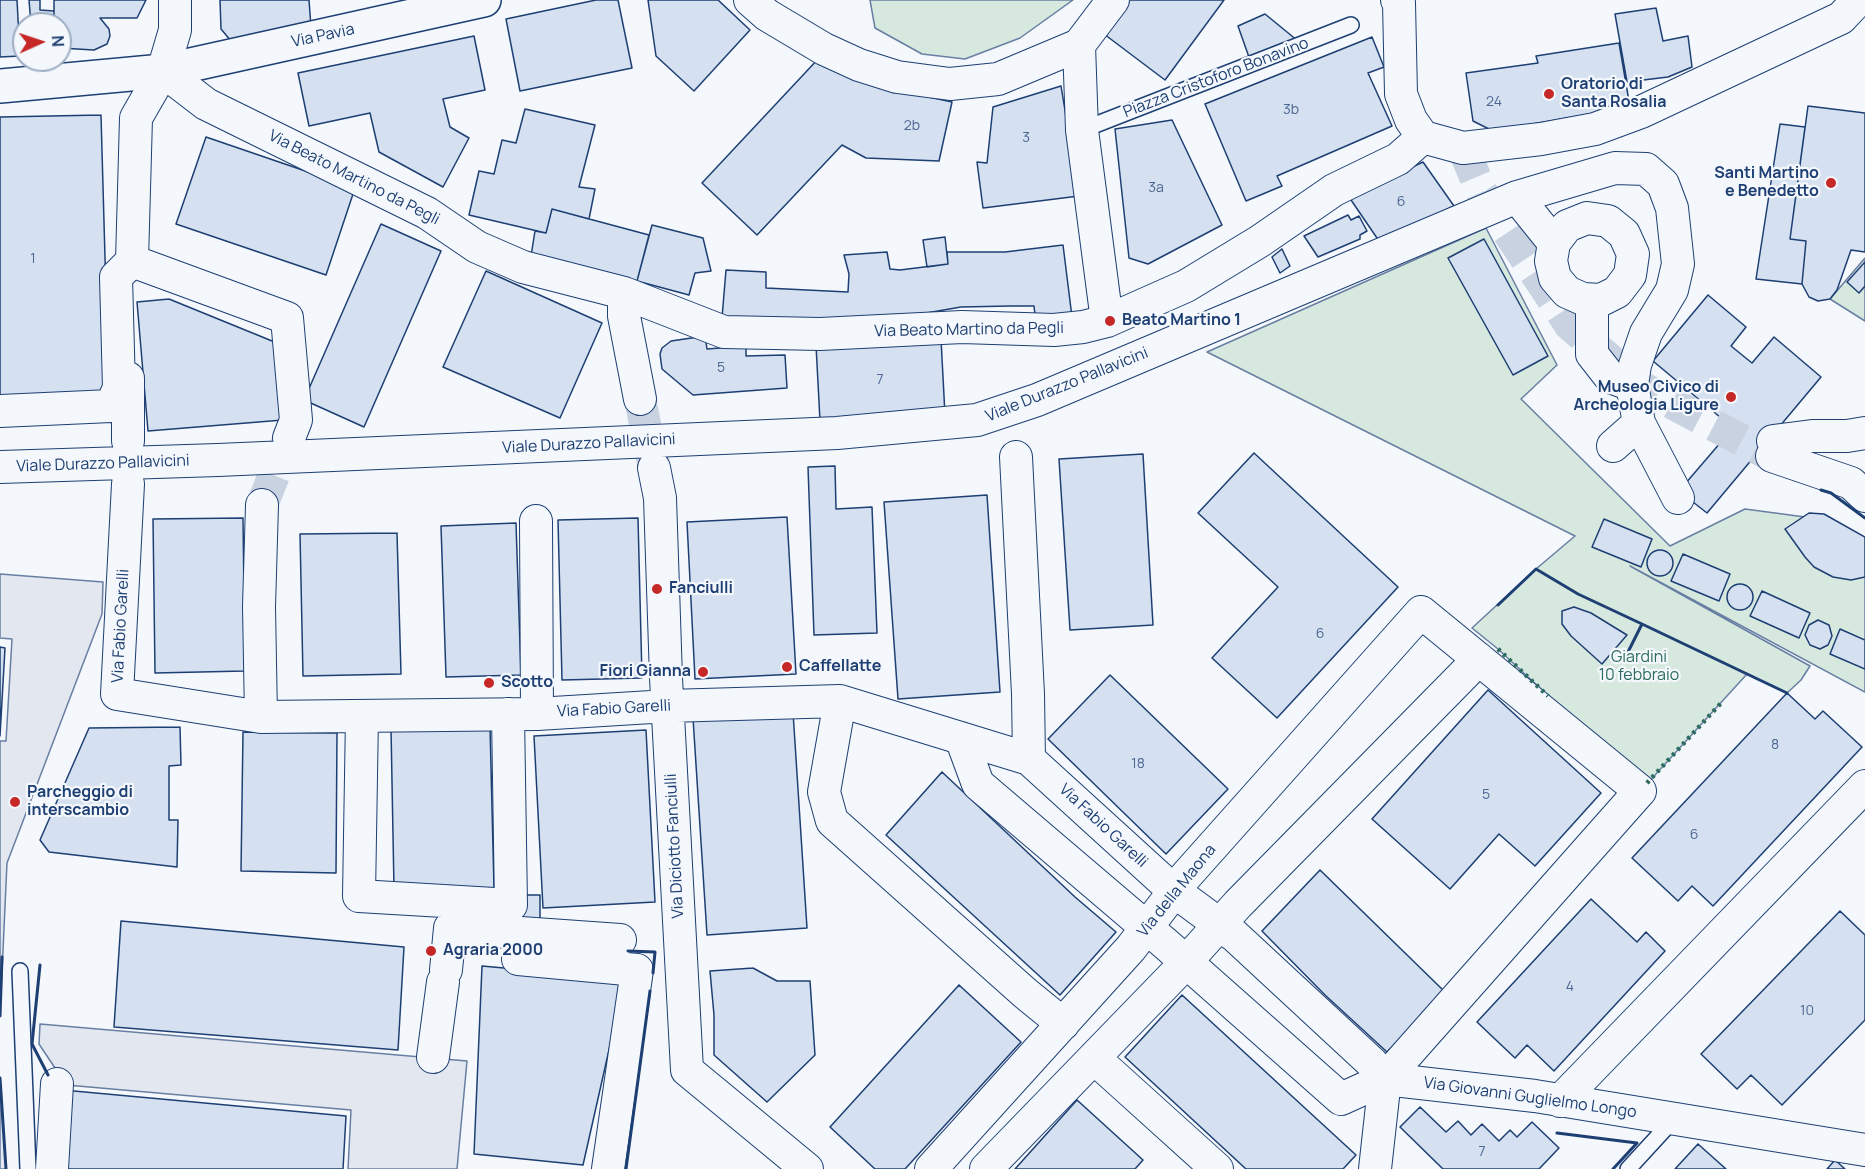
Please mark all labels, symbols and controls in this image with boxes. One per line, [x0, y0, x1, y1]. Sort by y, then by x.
north arrow [12, 12, 72, 72]
street label: Via Pavia [290, 20, 356, 52]
street label: Piazza Cristoforo Bonavino [1121, 34, 1311, 122]
text: N [47, 35, 69, 47]
place label: Oratorio di Santa Rosalia [1561, 75, 1666, 113]
marker: Oratorio di Santa Rosalia [1542, 87, 1556, 101]
house number: 24 [1486, 94, 1502, 110]
house number: 3b [1283, 102, 1299, 118]
house number: 2b [904, 118, 920, 134]
street label: Via Beato Martino da Pegli [265, 126, 443, 230]
house number: 3 [1022, 130, 1030, 146]
place label: Santi Martino e Benedetto [1714, 164, 1819, 202]
marker: Santi Martino e Benedetto [1824, 176, 1838, 190]
house number: 3a [1148, 180, 1164, 196]
house number: 6 [1397, 194, 1405, 210]
house number: 1 [30, 251, 36, 267]
place label: Beato Martino 1 [1122, 311, 1241, 331]
marker: Beato Martino 1 [1103, 314, 1117, 328]
street label: Via Beato Martino da Pegli [874, 319, 1064, 341]
street label: Viale Durazzo Pallavicini [983, 344, 1151, 426]
house number: 5 [717, 360, 725, 376]
house number: 7 [876, 372, 884, 388]
place label: Museo Civico di Archeologia Ligure [1573, 378, 1719, 416]
marker: Museo Civico di Archeologia Ligure [1724, 390, 1738, 404]
street label: Viale Durazzo Pallavicini [502, 430, 676, 458]
street label: Viale Durazzo Pallavicini [16, 451, 190, 477]
street label: Via Fabio Garelli [108, 569, 134, 683]
place label: Fanciulli [669, 579, 733, 599]
marker: Fanciulli [650, 582, 664, 596]
house number: 6 [1316, 626, 1324, 642]
park label: Giardini 10 febbraio [1599, 648, 1679, 686]
place label: Caffellatte [799, 657, 882, 677]
marker: Caffellatte [780, 660, 794, 674]
place label: Fiori Gianna [600, 662, 691, 682]
marker: Fiori Gianna [696, 665, 710, 679]
place label: Scotto [501, 673, 553, 693]
marker: Scotto [482, 676, 496, 690]
street label: Via Fabio Garelli [557, 696, 671, 722]
house number: 8 [1771, 737, 1779, 753]
house number: 18 [1131, 756, 1145, 772]
street label: Via Diciotto Fanciulli [662, 773, 688, 919]
street label: Via Fabio Garelli [1055, 780, 1151, 872]
place label: Parcheggio di interscambio [27, 783, 133, 821]
house number: 5 [1482, 787, 1490, 803]
marker: Parcheggio di interscambio [8, 795, 22, 809]
house number: 6 [1690, 827, 1698, 843]
street label: Via della Maona [1134, 841, 1220, 941]
place label: Agraria 2000 [443, 941, 543, 961]
marker: Agraria 2000 [424, 944, 438, 958]
house number: 4 [1566, 979, 1574, 995]
house number: 10 [1800, 1003, 1814, 1019]
street label: Via Giovanni Guglielmo Longo [1422, 1074, 1638, 1122]
house number: 7 [1478, 1144, 1486, 1160]

